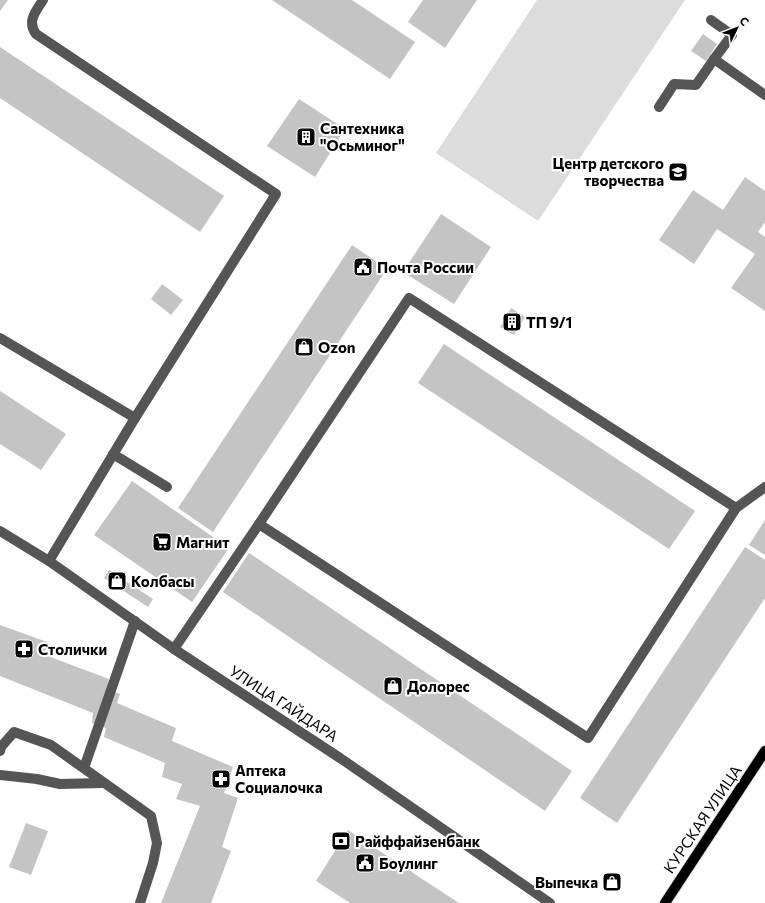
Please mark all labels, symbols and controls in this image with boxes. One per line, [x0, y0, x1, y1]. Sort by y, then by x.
north arrow [717, 8, 757, 48]
text: С [737, 14, 752, 28]
place label: Сантехника "Осьминог" [320, 119, 405, 154]
building icon: Сантехника "Осьминог" [295, 126, 317, 148]
place label: Центр детского творчества [553, 154, 664, 189]
school or university icon: Центр детского творчества [667, 161, 689, 183]
public building icon: Почта России [352, 256, 374, 278]
place label: Почта России [377, 258, 474, 276]
building icon: ТП 9/1 [501, 311, 523, 333]
place label: ТП 9/1 [526, 313, 572, 331]
shop icon: Ozon [293, 336, 315, 358]
place label: Ozon [318, 338, 356, 356]
supermarket icon: Магнит [151, 531, 173, 553]
place label: Магнит [176, 533, 229, 551]
shop icon: Колбасы [106, 570, 128, 592]
place label: Колбасы [131, 572, 195, 590]
pharmacy icon: Столички [13, 638, 35, 660]
place label: Столички [38, 640, 107, 658]
street label: УЛИЦА ГАЙДАРА [226, 661, 342, 745]
shop icon: Долорес [382, 675, 404, 697]
place label: Долорес [407, 677, 470, 695]
place label: Аптека Социалочка [235, 761, 323, 796]
street label: КУРСКАЯ УЛИЦА [659, 762, 745, 876]
pharmacy icon: Аптека Социалочка [210, 768, 232, 790]
bank icon: Райффайзенбанк [330, 830, 352, 852]
place label: Райффайзенбанк [355, 832, 481, 850]
public building icon: Боулинг [354, 852, 376, 874]
place label: Боулинг [379, 854, 438, 872]
shop icon: Выпечка [601, 871, 623, 893]
place label: Выпечка [535, 873, 598, 891]

